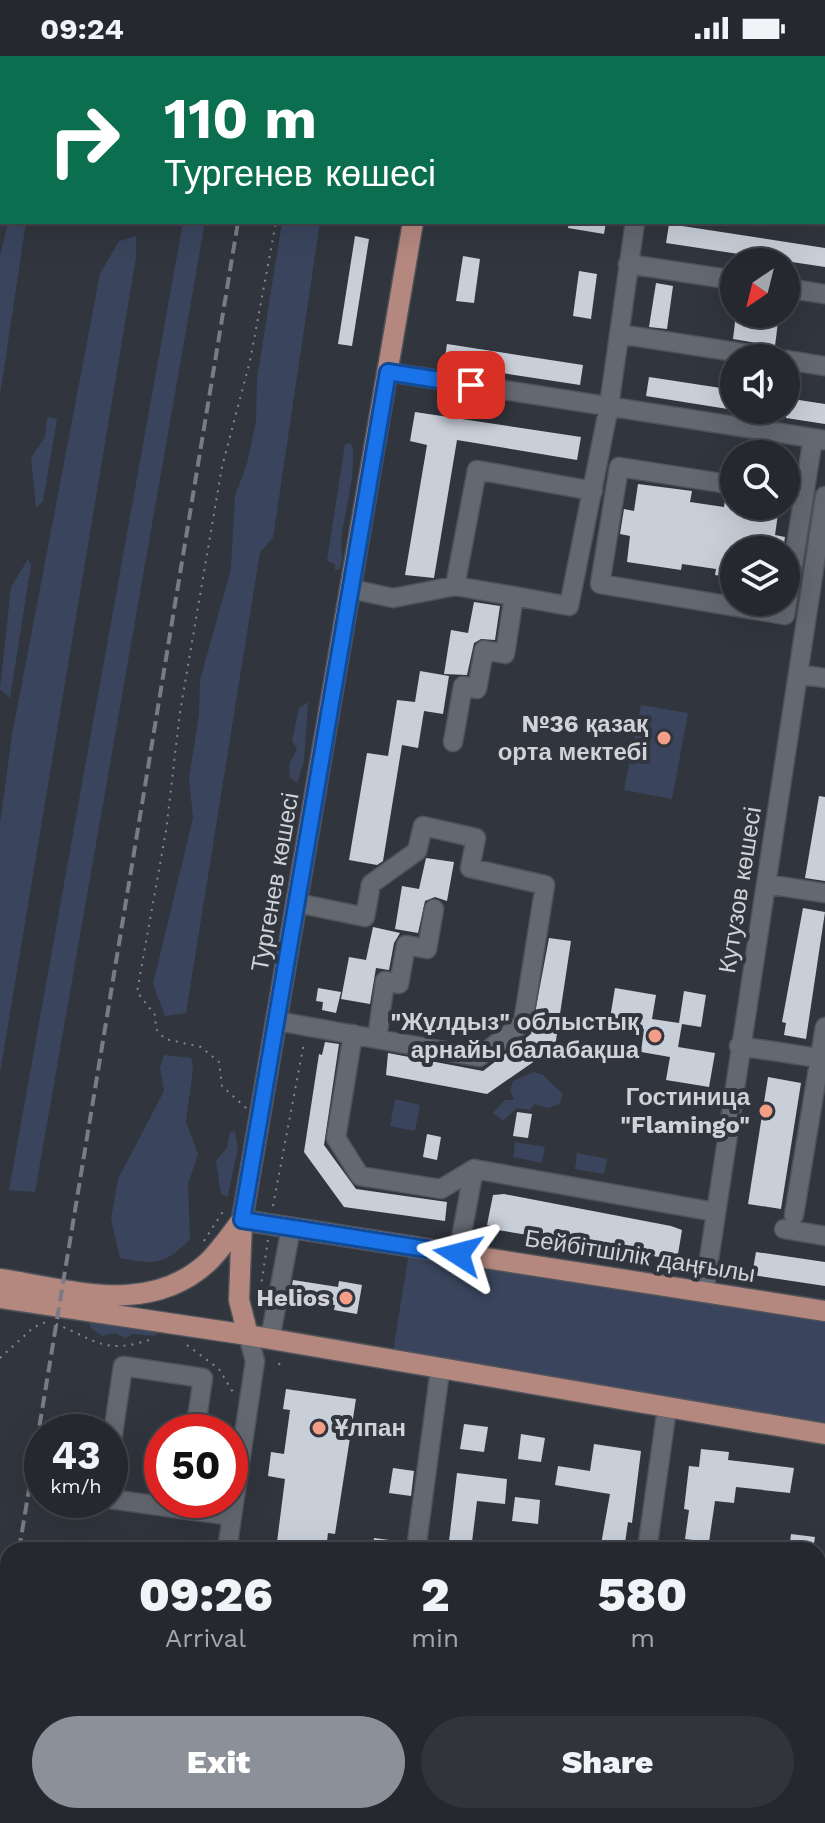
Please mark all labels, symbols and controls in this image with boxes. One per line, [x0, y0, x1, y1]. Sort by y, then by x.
text: 09:24 [40, 11, 124, 46]
text: 110 m [164, 86, 317, 152]
icon: right [32, 88, 136, 192]
text: Тургенев көшесі [164, 153, 436, 195]
north arrow [720, 248, 800, 328]
map controls [720, 248, 800, 616]
button: sound [720, 344, 800, 424]
pin [437, 351, 505, 419]
icon: arrive [449, 363, 493, 407]
button: search [720, 440, 800, 520]
button: layers [720, 536, 800, 616]
place label: №36 қазақ орта мектебі [498, 710, 649, 766]
marker: №36 қазақ орта мектебі [655, 729, 673, 747]
street label: Тургенев көшесі [245, 790, 305, 974]
street label: Кутузов көшесі [713, 805, 767, 975]
place label: "Жұлдыз" облыстық арнайы балабақша [390, 1008, 640, 1064]
marker: "Жұлдыз" облыстық арнайы балабақша [646, 1027, 664, 1045]
place label: Гостиница "Flamingo" [620, 1083, 751, 1139]
marker: Гостиница "Flamingo" [757, 1102, 775, 1120]
position arrow [416, 1212, 500, 1296]
street label: Бейбітшілік даңғылы [523, 1224, 757, 1288]
place label: Helios [256, 1284, 330, 1312]
marker: Helios [337, 1289, 355, 1307]
speed limit sign: 50 [144, 1414, 248, 1518]
place label: Ұлпан [335, 1414, 406, 1442]
marker: Ұлпан [310, 1419, 328, 1437]
text: 43 [51, 1432, 101, 1479]
text: km/h [50, 1474, 102, 1498]
text: 09:26 [139, 1566, 273, 1623]
text: 2 [421, 1566, 450, 1623]
text: 580 [598, 1566, 687, 1623]
text: Arrival [165, 1623, 246, 1653]
text: min [411, 1623, 459, 1653]
text: m [630, 1623, 655, 1653]
button: Exit [32, 1716, 405, 1808]
button: Share [421, 1716, 794, 1808]

